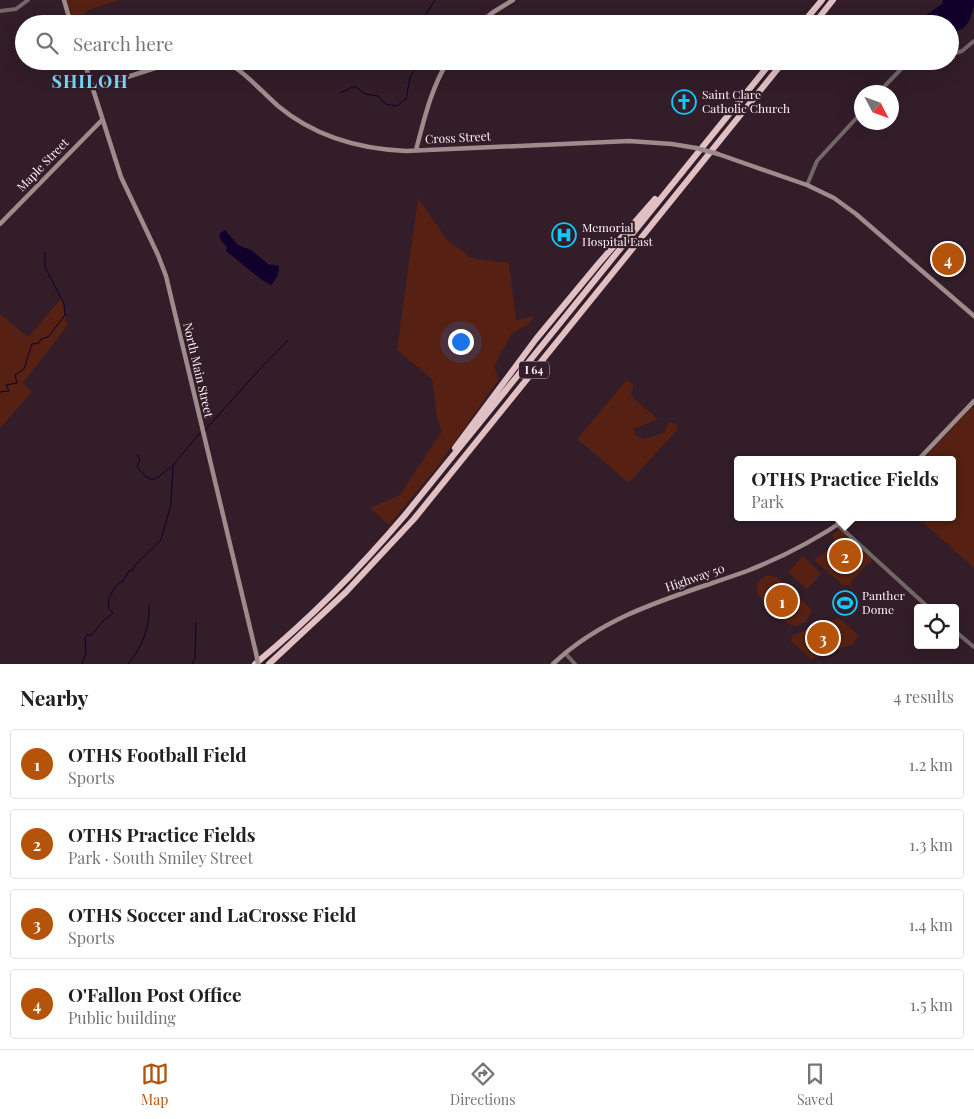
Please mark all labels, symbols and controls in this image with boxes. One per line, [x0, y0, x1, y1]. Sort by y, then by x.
search box [15, 15, 959, 70]
icon: search [33, 29, 61, 57]
text: Search here [73, 30, 173, 56]
district label: SHILOH [51, 69, 129, 93]
north arrow [854, 85, 899, 130]
place label: Saint Clare Catholic Church [702, 86, 790, 116]
church icon: Saint Clare Catholic Church [671, 89, 697, 115]
street label: Cross Street [425, 127, 492, 147]
street label: Maple Street [13, 134, 72, 194]
place label: Memorial Hospital East [582, 219, 654, 249]
hospital icon: Memorial Hospital East [551, 222, 577, 248]
pin: 4 [932, 240, 964, 278]
street label: North Main Street [180, 321, 218, 419]
your location [448, 329, 474, 355]
road number: I 64 [519, 362, 549, 378]
popup [734, 456, 956, 521]
text: OTHS Practice Fields [751, 465, 939, 491]
text: Park [751, 491, 784, 512]
pin: 2 [829, 537, 861, 575]
street label: Highway 50 [663, 559, 727, 595]
pin: 1 [766, 582, 798, 620]
place label: Panther Dome [862, 587, 905, 617]
sports icon: Panther Dome [832, 590, 858, 616]
map controls [914, 604, 959, 649]
button: locate [914, 604, 959, 649]
pin: 3 [807, 619, 839, 657]
text: Nearby [20, 683, 89, 711]
text: 4 results [893, 686, 954, 707]
text: OTHS Football Field [68, 741, 247, 767]
text: 1 [34, 754, 40, 775]
text: 1.2 km [909, 754, 953, 775]
text: Sports [68, 767, 115, 788]
text: OTHS Practice Fields [68, 821, 256, 847]
text: 2 [33, 834, 41, 855]
text: 1.3 km [909, 834, 953, 855]
text: Park · South Smiley Street [68, 847, 253, 868]
text: OTHS Soccer and LaCrosse Field [68, 901, 356, 927]
text: 3 [33, 914, 41, 935]
text: 1.4 km [909, 914, 953, 935]
text: Sports [68, 927, 115, 948]
text: O'Fallon Post Office [68, 981, 242, 1007]
text: 4 [33, 994, 41, 1015]
text: 1.5 km [910, 994, 953, 1015]
text: Public building [68, 1007, 176, 1028]
tab: Map [141, 1060, 169, 1109]
tab: Directions [450, 1060, 516, 1109]
tab: Saved [797, 1060, 833, 1109]

